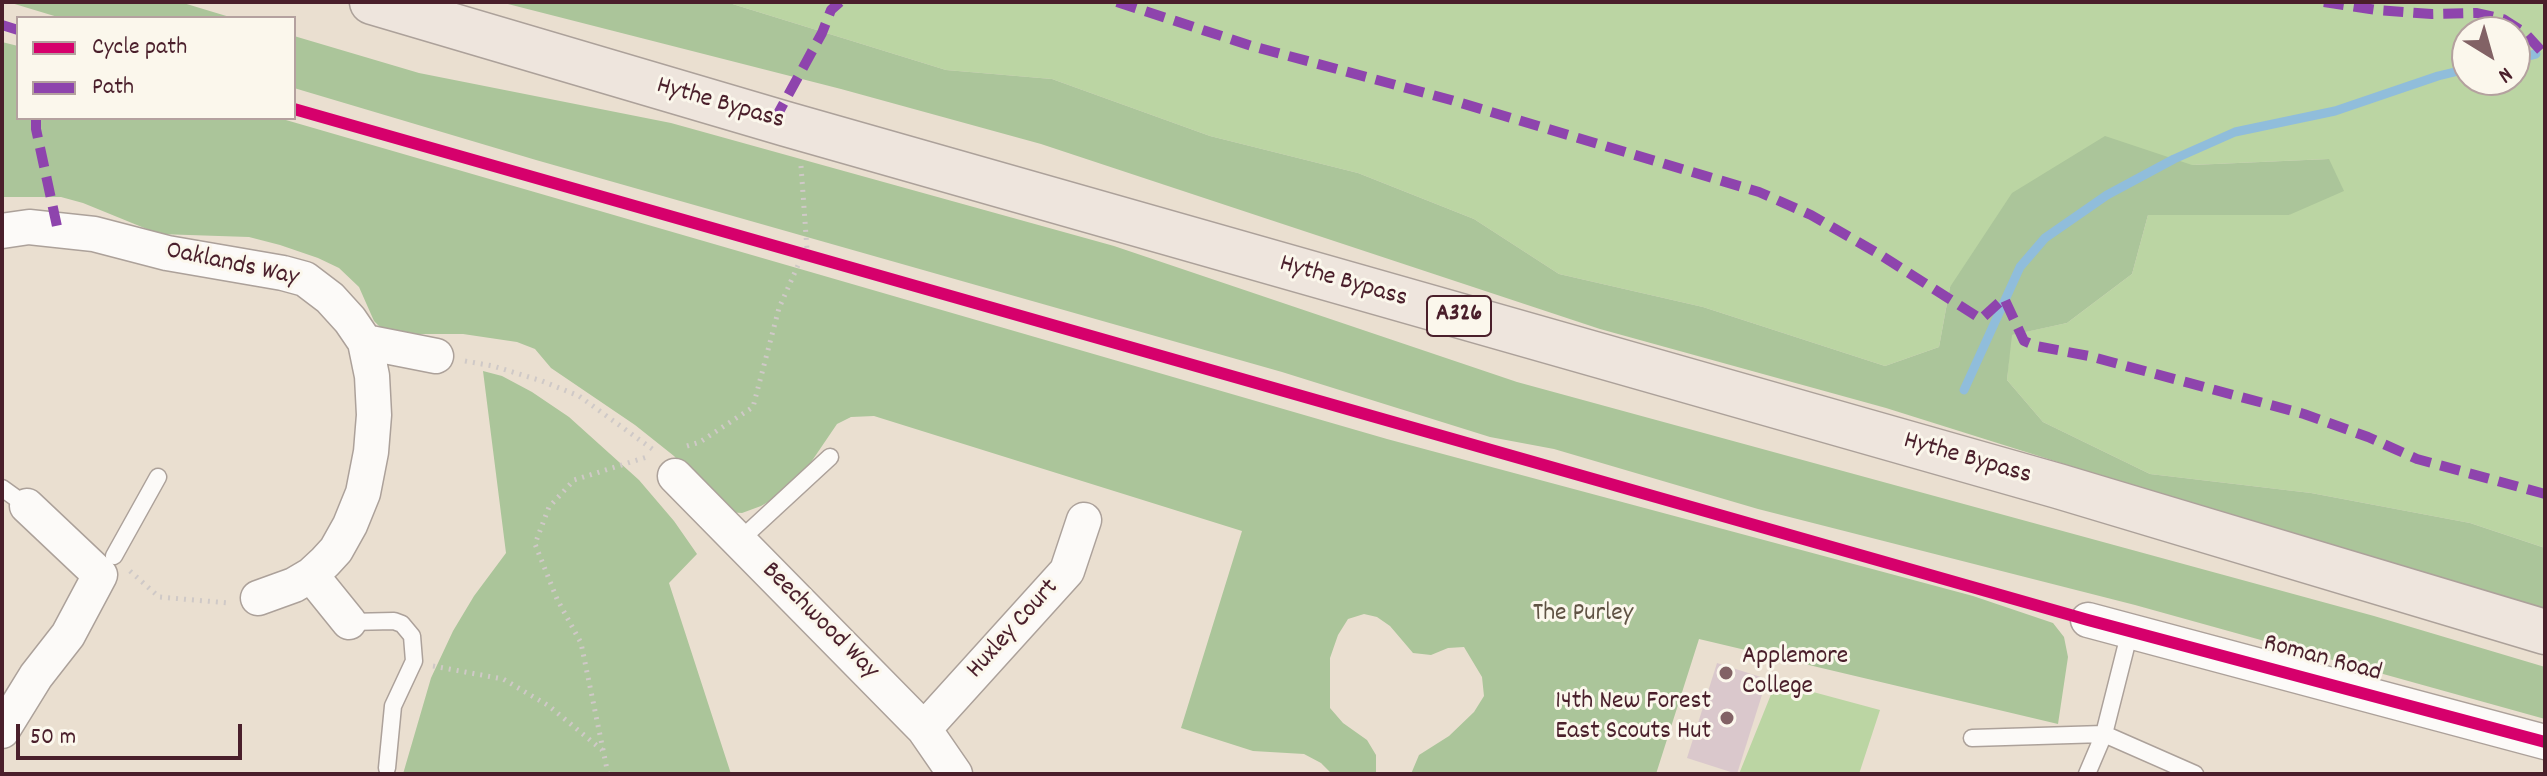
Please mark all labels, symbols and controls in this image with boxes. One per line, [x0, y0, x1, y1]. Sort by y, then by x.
legend [16, 16, 296, 120]
north arrow [2451, 16, 2531, 96]
text: Cycle path [92, 31, 187, 65]
text: N [2491, 58, 2518, 90]
text: Path [92, 71, 134, 105]
street label: Hythe Bypass [652, 72, 788, 138]
street label: Oaklands Way [163, 237, 301, 295]
street label: Hythe Bypass [1275, 250, 1411, 316]
road number: A326 [1427, 296, 1491, 336]
street label: Hythe Bypass [1899, 427, 2035, 493]
street label: Beechwood Way [754, 557, 884, 687]
street label: Huxley Court [961, 574, 1067, 686]
park label: The Purley [1533, 599, 1633, 631]
street label: Roman Road [2260, 629, 2384, 691]
place label: Applemore College [1742, 642, 1848, 704]
marker: Applemore College [1717, 664, 1735, 682]
place label: 14th New Forest East Scouts Hut [1555, 687, 1711, 748]
scale bar [20, 708, 246, 758]
marker: 14th New Forest East Scouts Hut [1718, 709, 1736, 727]
text: 50 m [30, 721, 76, 755]

